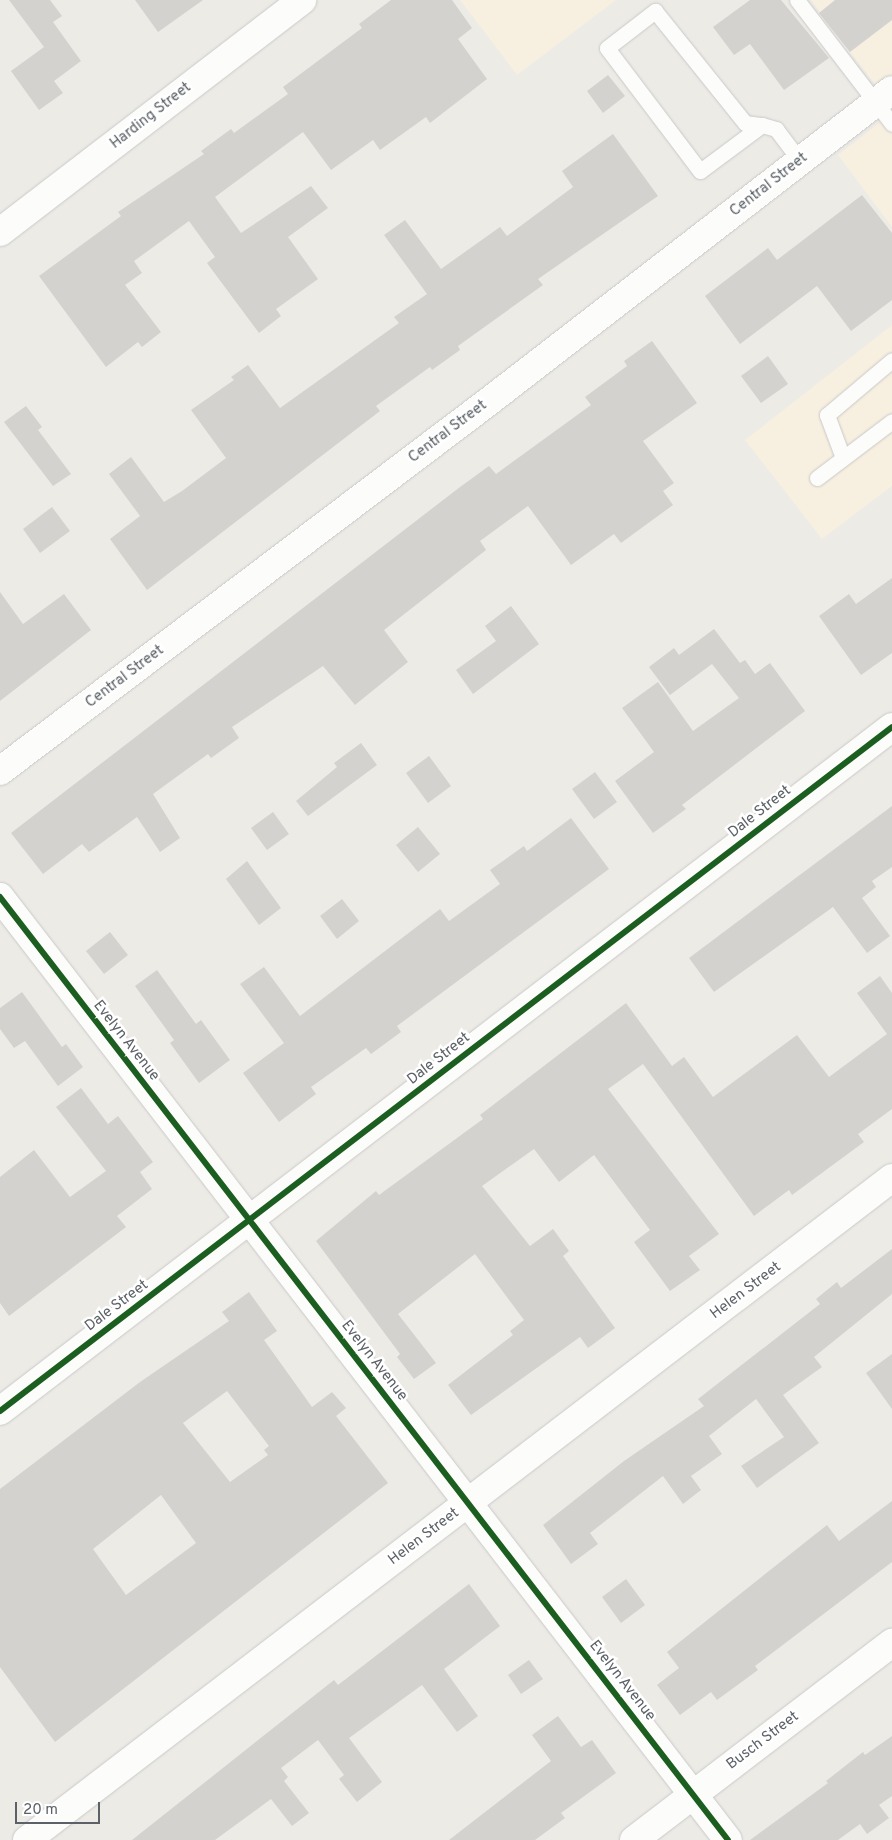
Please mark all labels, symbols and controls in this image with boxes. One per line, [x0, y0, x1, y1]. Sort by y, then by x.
street label: Harding Street [107, 79, 195, 153]
street label: Central Street [727, 149, 811, 221]
street label: Central Street [405, 397, 491, 467]
street label: Central Street [82, 642, 168, 712]
street label: Dale Street [725, 782, 795, 842]
street label: Evelyn Avenue [89, 997, 163, 1085]
street label: Dale Street [404, 1029, 474, 1089]
street label: Helen Street [707, 1259, 785, 1323]
street label: Dale Street [82, 1276, 152, 1336]
street label: Evelyn Avenue [337, 1317, 411, 1405]
street label: Helen Street [385, 1505, 463, 1569]
street label: Evelyn Avenue [585, 1637, 659, 1725]
street label: Busch Street [723, 1708, 803, 1774]
scale bar [18, 1792, 102, 1824]
text: 20 m [23, 1801, 58, 1820]

